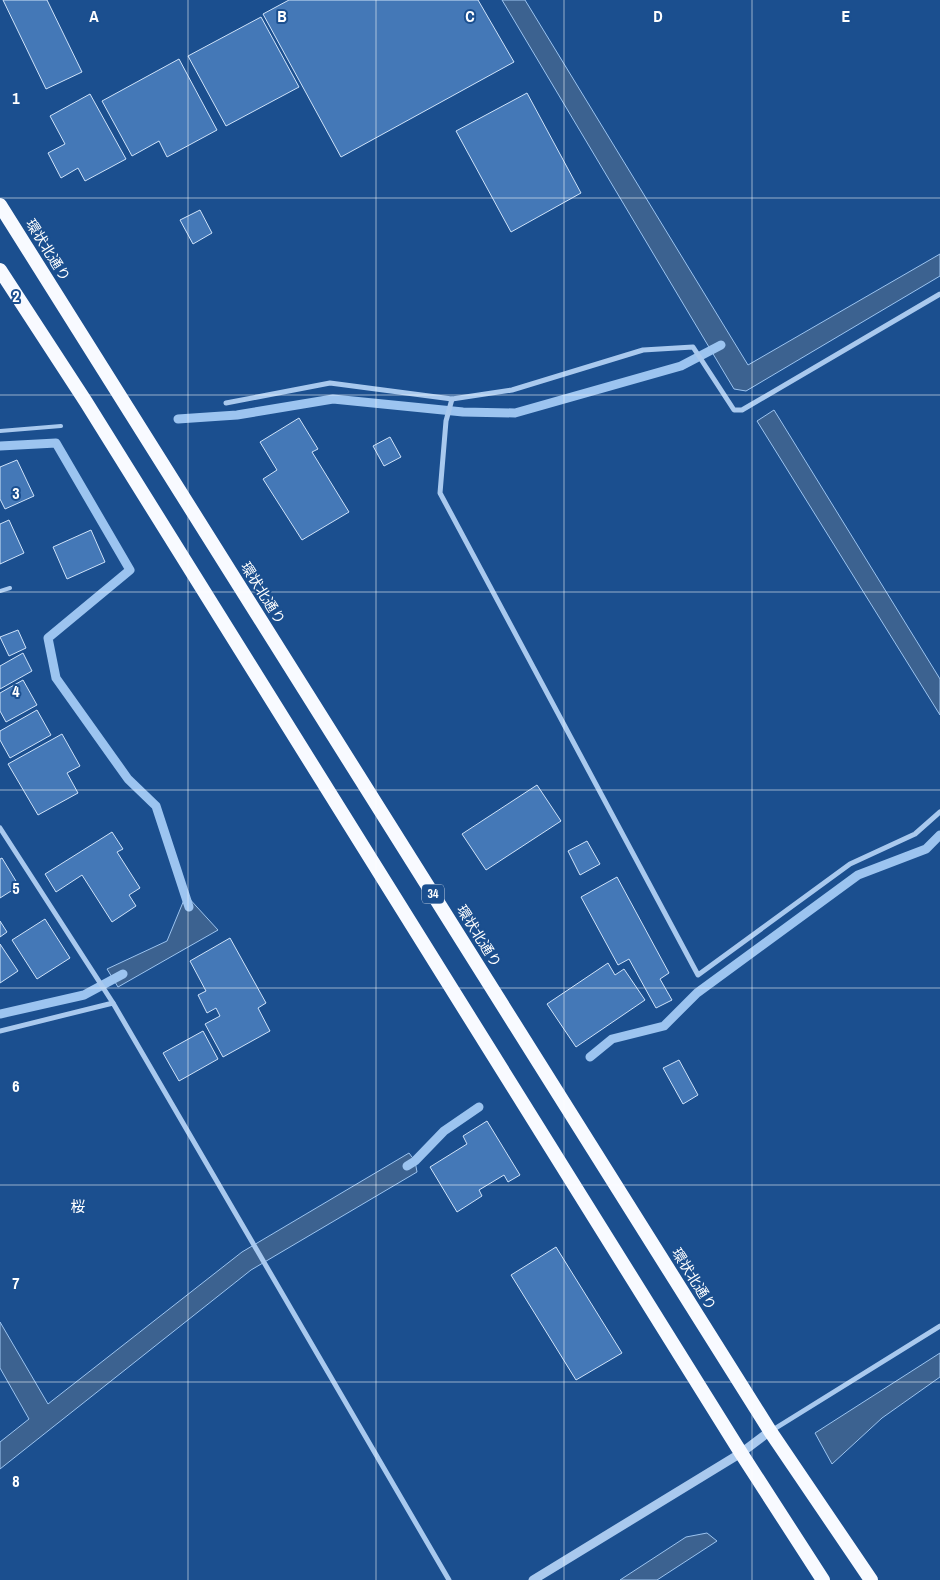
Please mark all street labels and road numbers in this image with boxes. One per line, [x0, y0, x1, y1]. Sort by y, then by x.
street label: 環状北通り [22, 216, 74, 284]
street label: 環状北通り [237, 559, 289, 627]
road number: 34 [422, 884, 444, 904]
street label: 環状北通り [453, 902, 505, 970]
street label: 環状北通り [668, 1245, 720, 1313]

